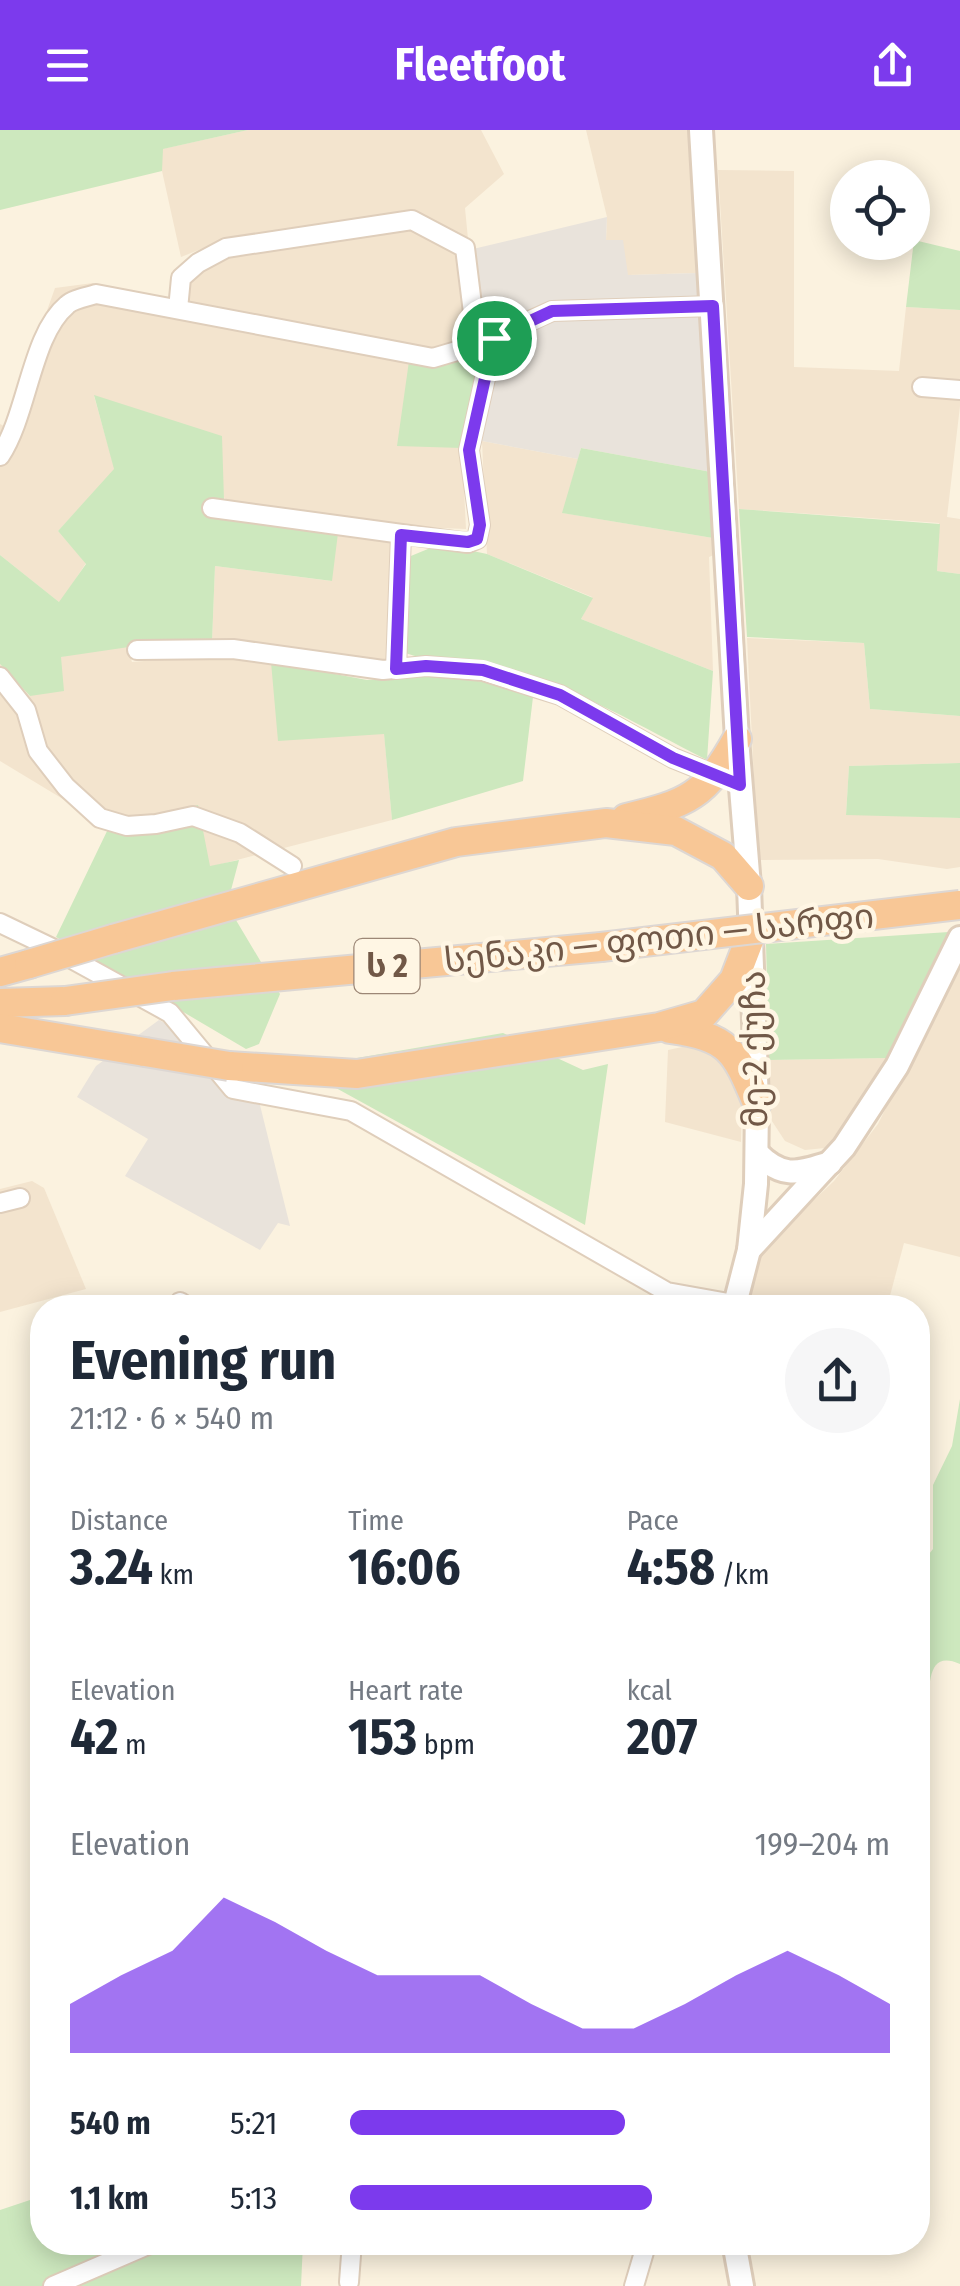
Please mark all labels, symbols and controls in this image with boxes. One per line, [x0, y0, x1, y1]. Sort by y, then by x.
icon: menu [40, 38, 95, 93]
text: Fleetfoot [394, 38, 566, 92]
icon: share [865, 38, 920, 93]
map controls [830, 160, 930, 260]
button: locate [830, 160, 930, 260]
pin [452, 296, 537, 381]
icon: arrive [467, 311, 522, 366]
street label: სენაკი — ფოთი — სარფი [442, 895, 876, 981]
road number: ს 2 [354, 939, 420, 993]
street label: მე-2 ქუჩა [732, 970, 776, 1128]
text: Evening run [70, 1328, 336, 1394]
button: share [785, 1328, 890, 1433]
text: 21:12 · 6 × 540 m [70, 1399, 274, 1437]
text: Distance [70, 1504, 168, 1537]
text: Time [348, 1504, 404, 1537]
text: Pace [627, 1504, 679, 1537]
text: 3.24 [70, 1537, 153, 1597]
text: 16:06 [348, 1537, 461, 1597]
text: 4:58 [627, 1537, 715, 1597]
text: km [153, 1558, 194, 1591]
text: /km [715, 1558, 769, 1591]
text: Elevation [70, 1674, 175, 1707]
text: Heart rate [348, 1674, 463, 1707]
text: kcal [627, 1674, 672, 1707]
text: 42 [70, 1707, 118, 1767]
text: 153 [348, 1707, 417, 1767]
text: 207 [627, 1707, 698, 1767]
text: m [118, 1728, 146, 1761]
text: bpm [417, 1728, 475, 1761]
text: Elevation [70, 1825, 190, 1863]
text: 199–204 m [755, 1825, 890, 1863]
text: 540 m [70, 2104, 151, 2142]
text: 5:21 [230, 2104, 277, 2142]
text: 1.1 km [70, 2179, 149, 2217]
text: 5:13 [230, 2179, 277, 2217]

